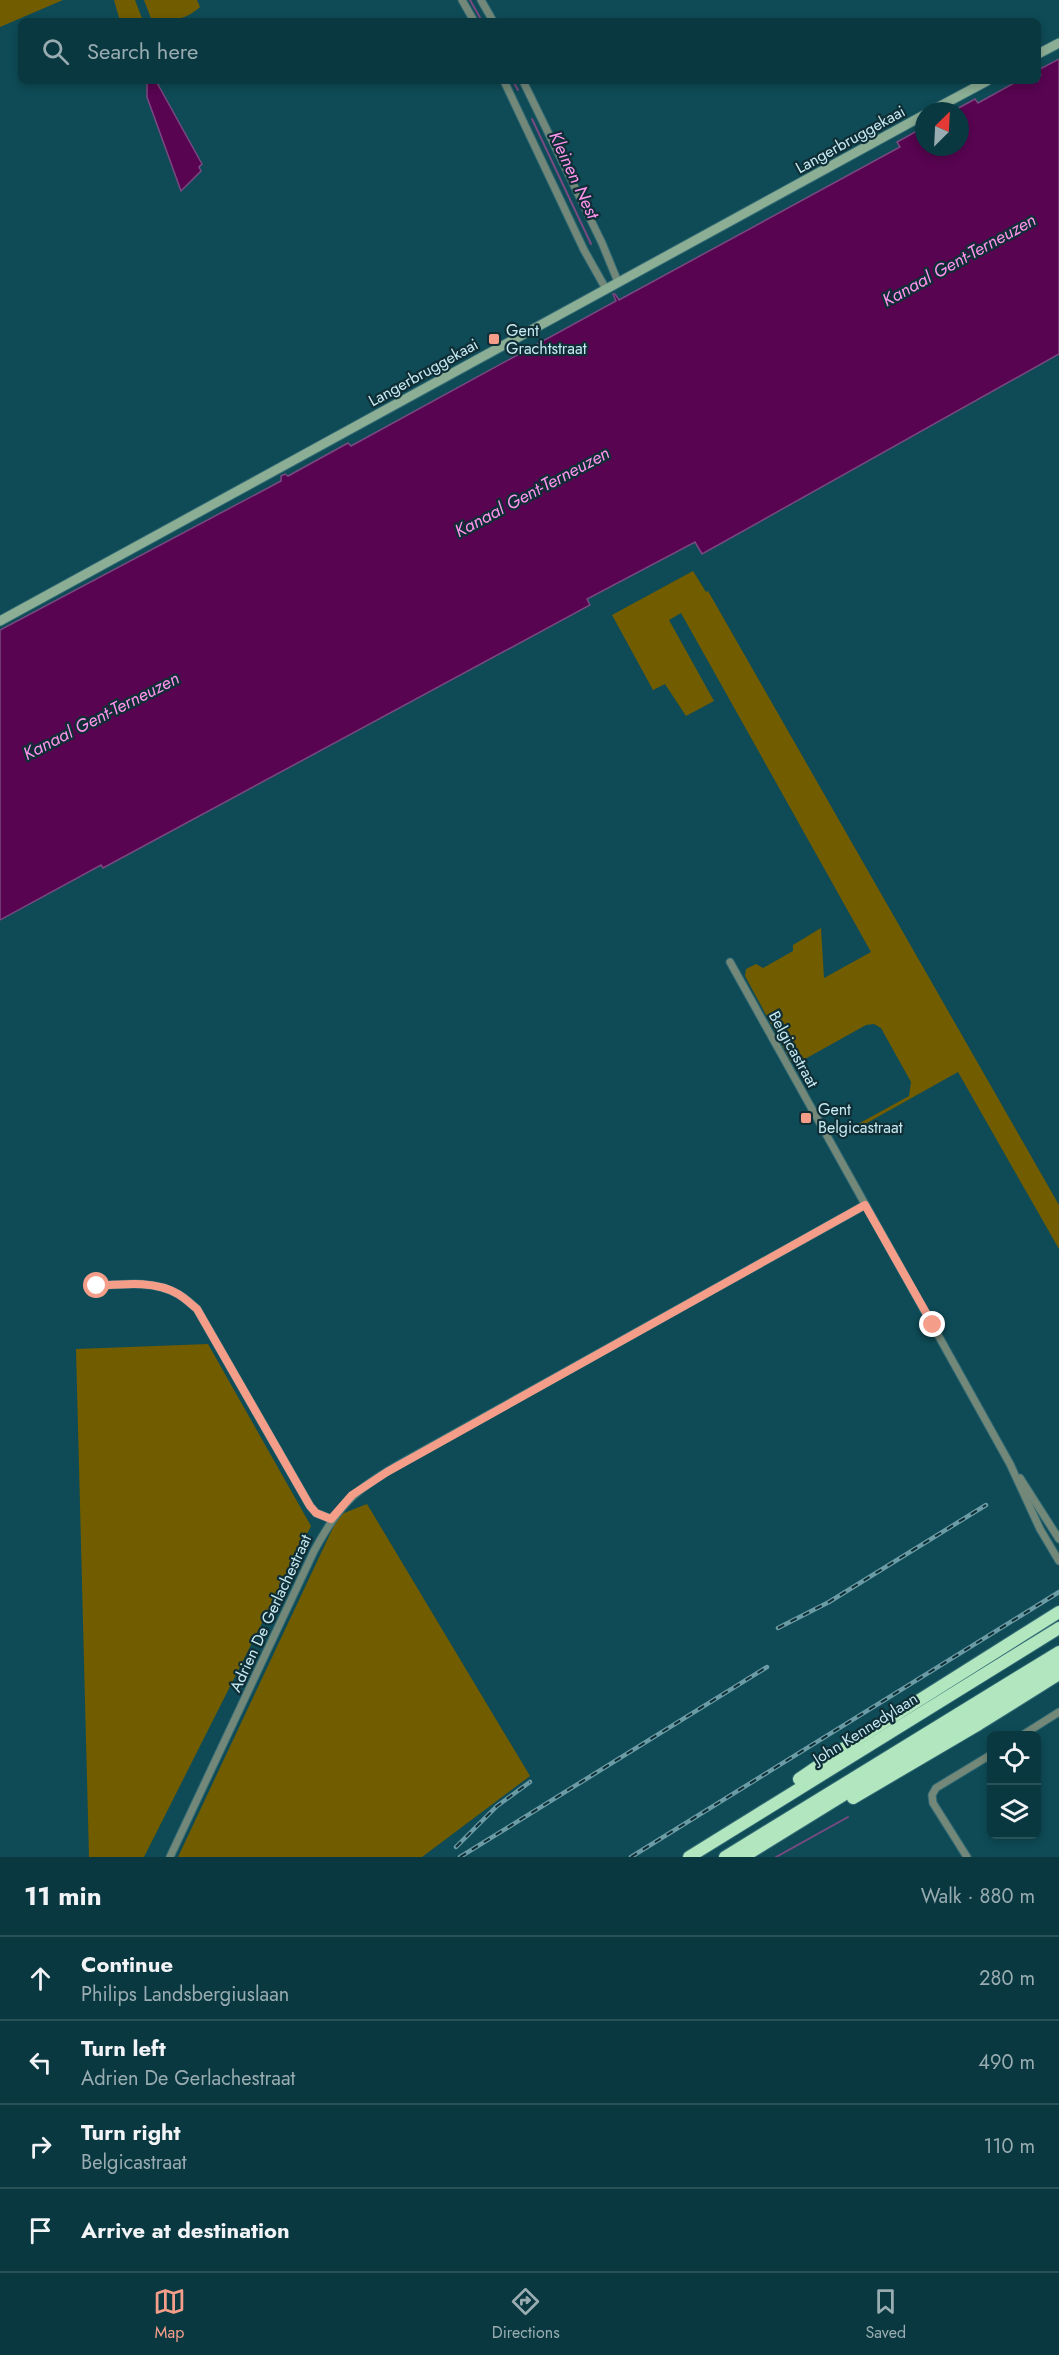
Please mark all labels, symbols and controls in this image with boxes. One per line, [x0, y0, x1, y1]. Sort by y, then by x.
search box [18, 18, 1041, 84]
icon: search [39, 35, 72, 68]
text: Search here [87, 35, 198, 67]
street label: Langerbruggekaai [791, 100, 909, 179]
north arrow [915, 102, 969, 156]
water label: Kleinen Nest [542, 127, 606, 225]
water label: Kanaal Gent-Terneuzen [877, 207, 1041, 313]
place label: Gent Grachtstraat [506, 319, 587, 360]
marker: Gent Grachtstraat [487, 332, 501, 346]
street label: Langerbruggekaai [364, 333, 482, 412]
water label: Kanaal Gent-Terneuzen [450, 440, 614, 544]
water label: Kanaal Gent-Terneuzen [18, 665, 184, 767]
street label: Belgicastraat [763, 1007, 824, 1092]
place label: Gent Belgicastraat [818, 1098, 903, 1139]
marker: Gent Belgicastraat [799, 1111, 813, 1125]
route start [83, 1272, 109, 1298]
route end [919, 1311, 945, 1337]
street label: Adrien De Gerlachestraat [224, 1531, 317, 1696]
street label: John Kennedylaan [807, 1687, 922, 1771]
map controls [987, 1731, 1041, 1839]
button: locate [987, 1731, 1041, 1785]
button: layers [987, 1785, 1041, 1839]
text: 11 min [24, 1877, 102, 1915]
text: Walk · 880 m [921, 1882, 1035, 1911]
text: Continue [81, 1948, 173, 1980]
icon: ahead [24, 1962, 57, 1995]
text: 280 m [979, 1964, 1035, 1993]
text: Philips Landsbergiuslaan [81, 1980, 289, 2009]
text: Turn left [81, 2032, 166, 2064]
icon: left [24, 2046, 57, 2079]
text: 490 m [978, 2048, 1035, 2077]
text: Adrien De Gerlachestraat [81, 2064, 295, 2093]
text: Turn right [81, 2116, 181, 2148]
icon: right [24, 2130, 57, 2163]
text: 110 m [983, 2132, 1035, 2161]
text: Belgicastraat [81, 2148, 187, 2177]
icon: arrive [24, 2214, 57, 2247]
text: Arrive at destination [81, 2214, 290, 2246]
tab: Map [153, 2285, 186, 2344]
tab: Directions [492, 2285, 560, 2344]
tab: Saved [865, 2285, 906, 2344]

